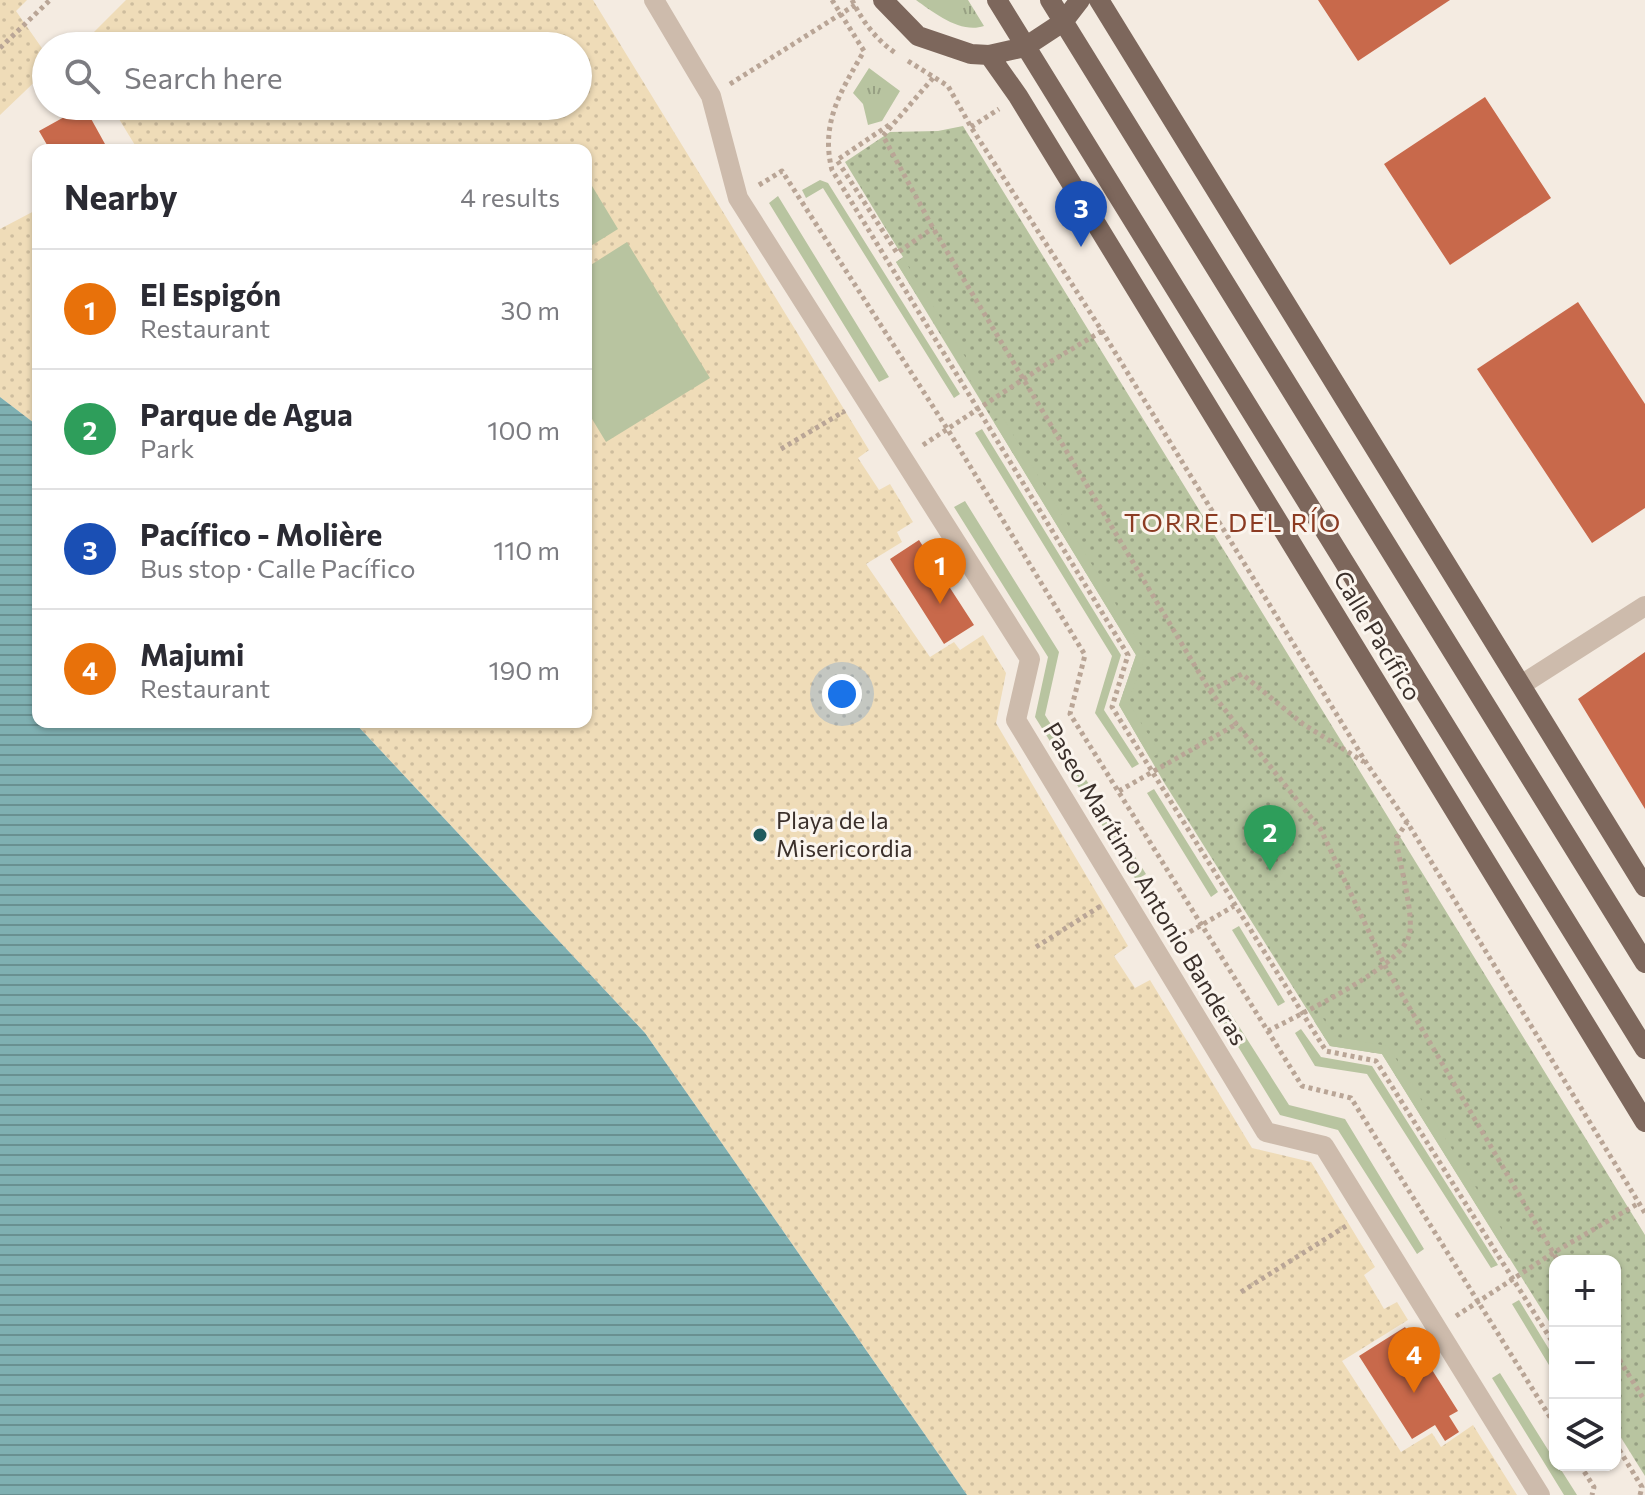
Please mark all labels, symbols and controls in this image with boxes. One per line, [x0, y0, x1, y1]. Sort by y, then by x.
search box [32, 32, 592, 120]
icon: search [60, 54, 104, 98]
text: Search here [124, 58, 283, 95]
text: Nearby [64, 175, 178, 217]
text: 4 results [460, 181, 560, 212]
pin: 3 [1055, 181, 1107, 247]
text: El Espigón [140, 275, 281, 312]
text: 1 [84, 294, 96, 325]
text: 30 m [501, 294, 560, 325]
text: Restaurant [140, 312, 270, 343]
text: Parque de Agua [140, 395, 353, 432]
text: 2 [83, 414, 97, 445]
text: 100 m [487, 414, 560, 445]
text: Park [140, 432, 194, 463]
district label: TORRE DEL RÍO [1124, 506, 1342, 537]
text: Pacífico - Molière [140, 515, 382, 552]
text: 3 [82, 534, 98, 565]
text: 110 m [493, 534, 560, 565]
pin: 1 [914, 538, 966, 604]
text: Bus stop · Calle Pacífico [140, 552, 415, 583]
street label: Calle Pacífico [1328, 565, 1428, 705]
text: Majumi [140, 635, 244, 672]
text: 4 [82, 654, 98, 685]
text: 190 m [488, 654, 560, 685]
text: Restaurant [140, 672, 270, 703]
your location [822, 674, 862, 714]
street label: Paseo Marítimo Antonio Banderas [1038, 717, 1254, 1050]
place label: Playa de la Misericordia [776, 805, 912, 862]
pin: 2 [1244, 805, 1296, 871]
marker: Playa de la Misericordia [751, 826, 769, 844]
map controls [1549, 1255, 1621, 1471]
button: + [1549, 1255, 1621, 1327]
pin: 4 [1388, 1327, 1440, 1393]
button: − [1549, 1327, 1621, 1399]
button: layers [1549, 1399, 1621, 1471]

